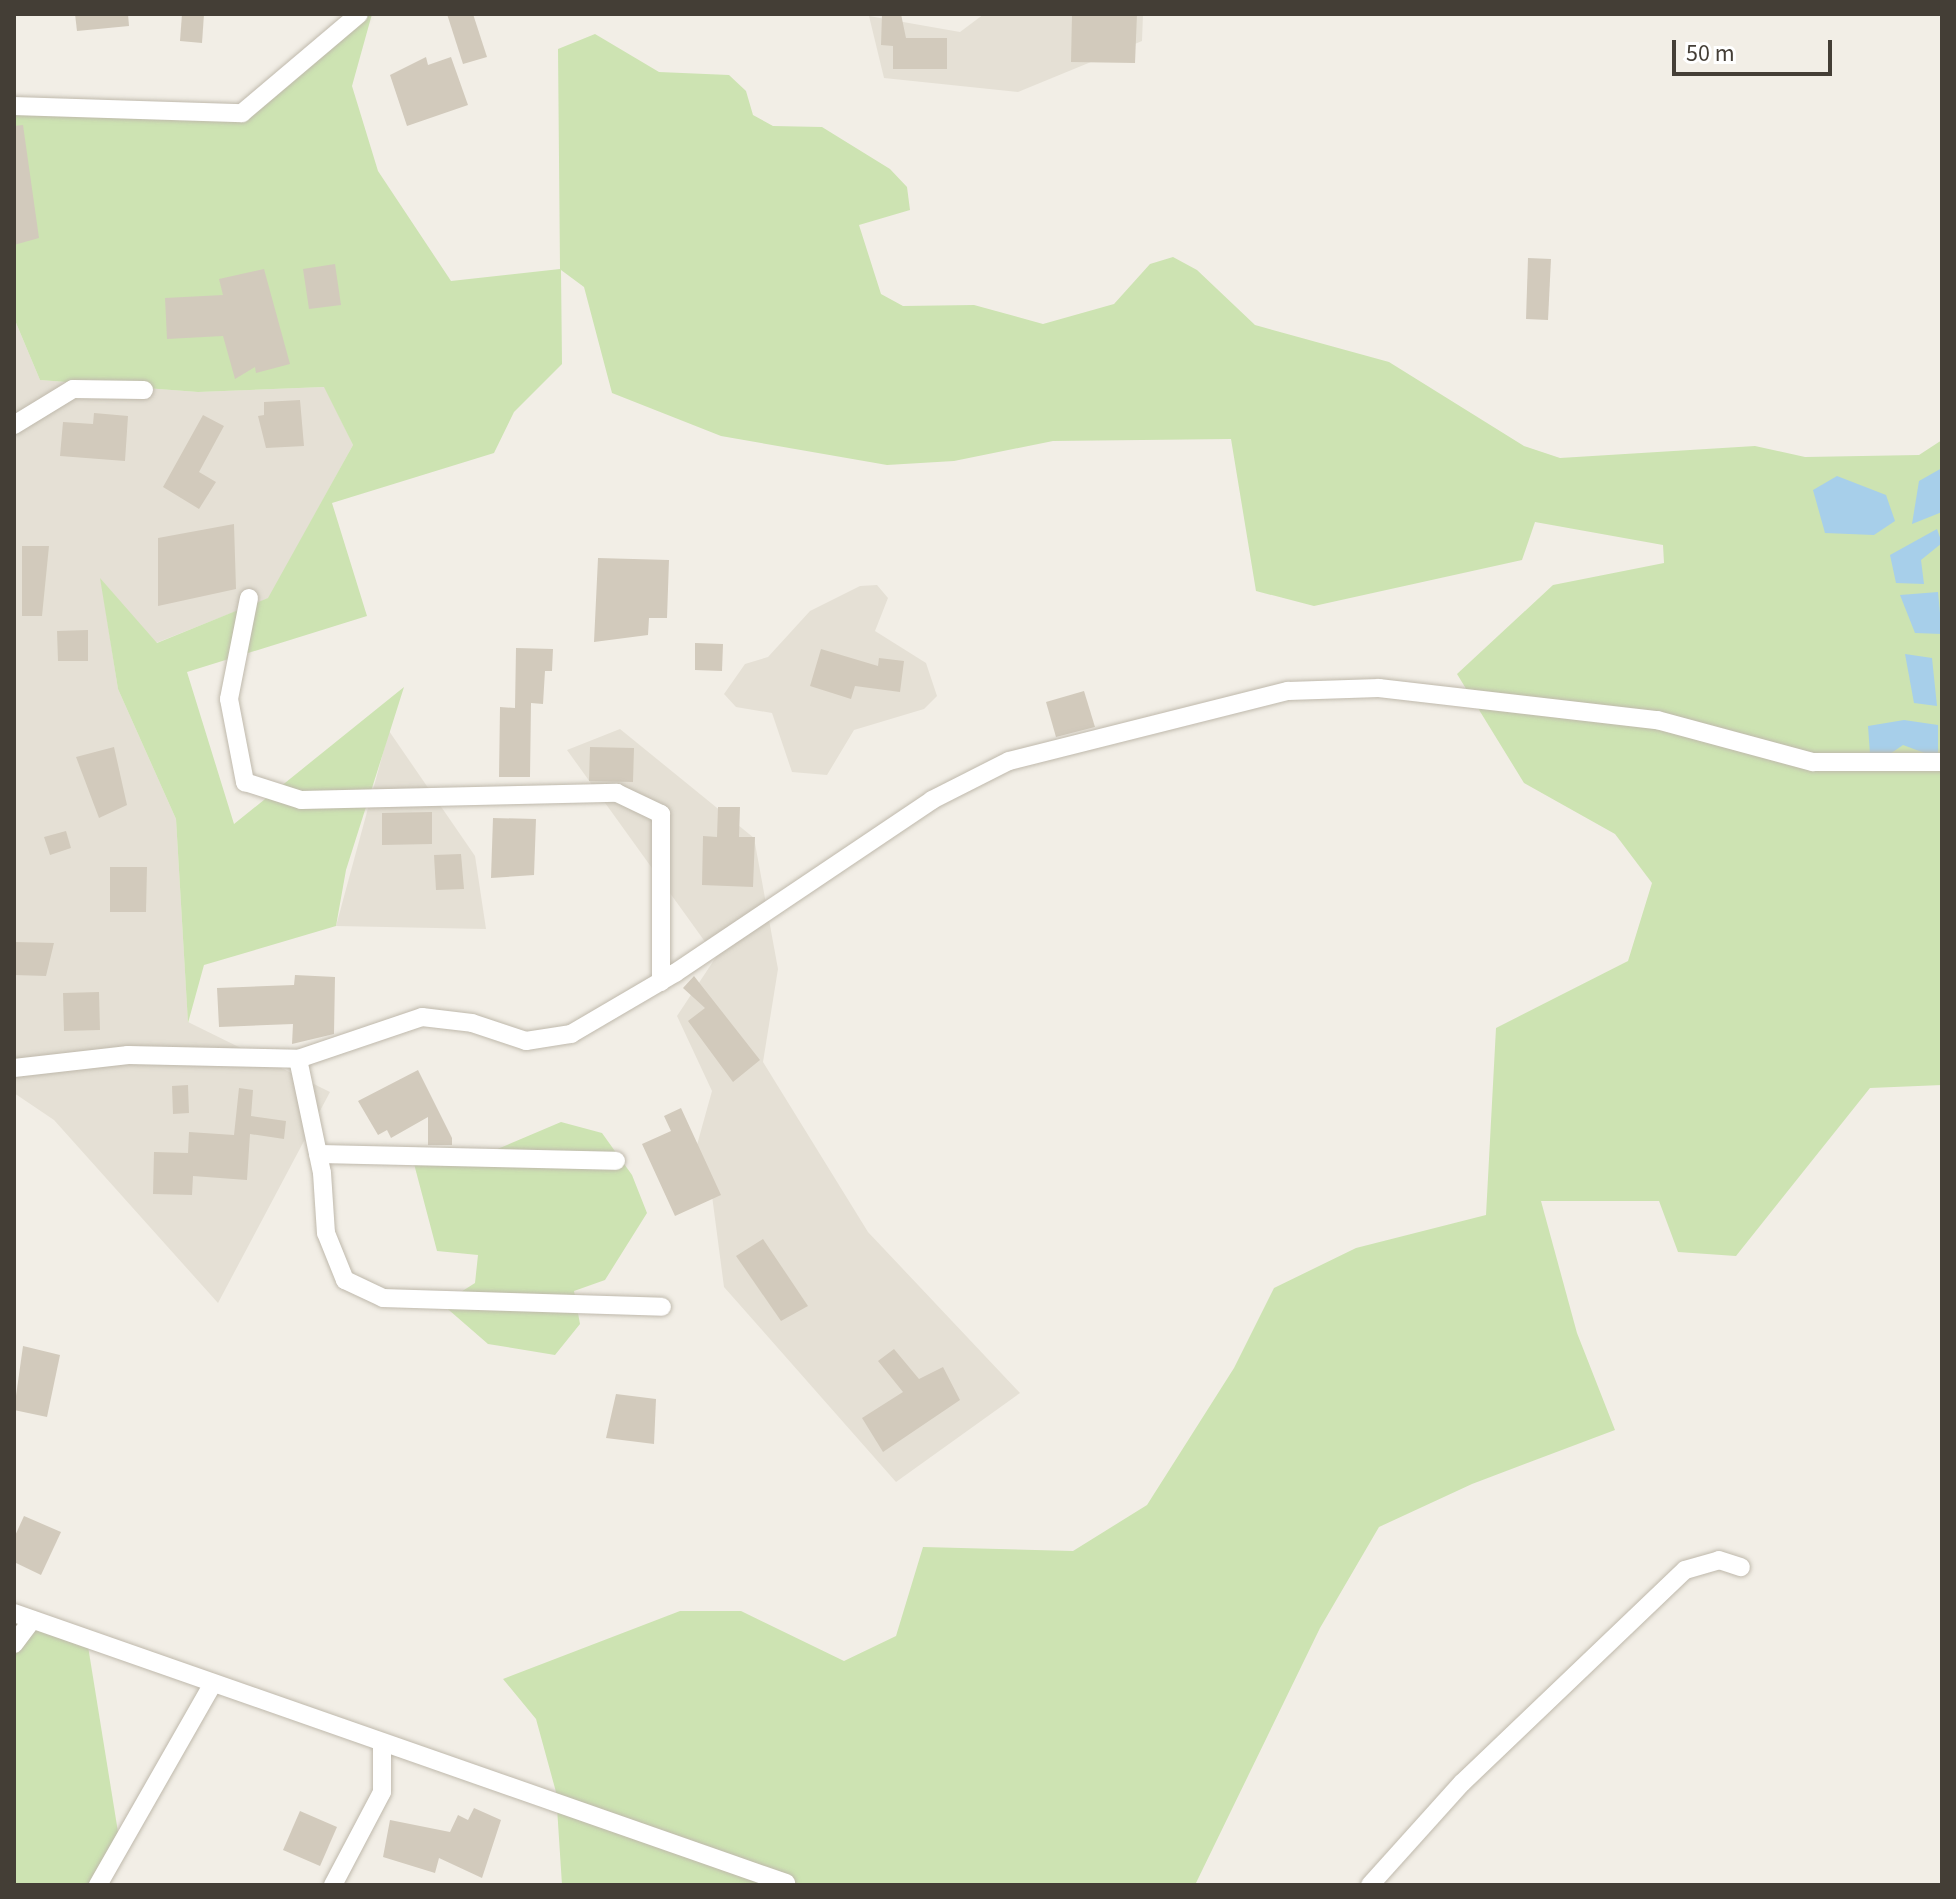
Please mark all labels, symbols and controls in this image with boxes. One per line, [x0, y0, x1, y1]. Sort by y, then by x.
scale bar [1676, 24, 1836, 74]
text: 50 m [1686, 36, 1735, 71]

